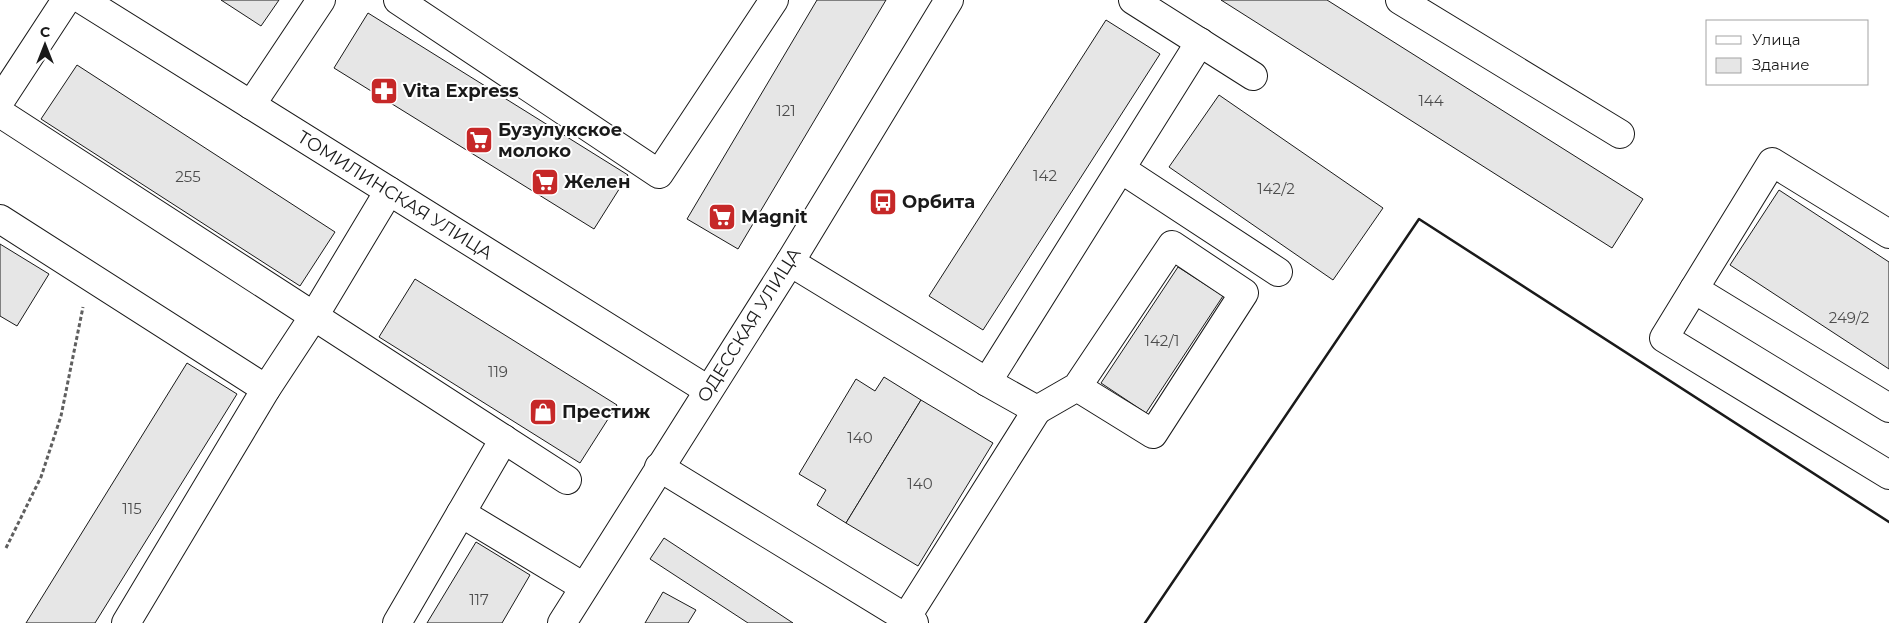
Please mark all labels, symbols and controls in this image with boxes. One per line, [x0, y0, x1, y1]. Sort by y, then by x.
north arrow [20, 20, 70, 70]
legend [1706, 20, 1869, 85]
text: С [40, 23, 50, 41]
text: Улица [1752, 30, 1800, 49]
text: Здание [1752, 55, 1810, 74]
pharmacy icon: Vita Express [369, 76, 399, 106]
place label: Vita Express [402, 80, 519, 102]
house number: 144 [1418, 91, 1444, 110]
house number: 121 [776, 101, 796, 120]
place label: Бузулукское молоко [498, 119, 622, 162]
supermarket icon: Бузулукское молоко [464, 125, 494, 155]
street label: ТОМИЛИНСКАЯ УЛИЦА [293, 126, 497, 265]
house number: 142 [1033, 166, 1057, 185]
house number: 255 [175, 167, 201, 186]
supermarket icon: Желен [530, 167, 560, 197]
place label: Желен [564, 171, 630, 193]
house number: 142/2 [1257, 179, 1295, 198]
bus stop icon: Орбита [868, 187, 898, 217]
place label: Орбита [902, 191, 975, 213]
supermarket icon: Magnit [707, 202, 737, 232]
place label: Magnit [741, 206, 808, 228]
street label: ОДЕССКАЯ УЛИЦА [692, 243, 806, 406]
house number: 249/2 [1829, 308, 1869, 327]
house number: 142/1 [1145, 331, 1179, 350]
house number: 119 [488, 362, 508, 381]
shop icon: Престиж [528, 397, 558, 427]
place label: Престиж [562, 401, 651, 423]
house number: 140 [847, 428, 873, 447]
house number: 140 [907, 474, 933, 493]
house number: 115 [122, 499, 142, 518]
house number: 117 [469, 590, 489, 609]

